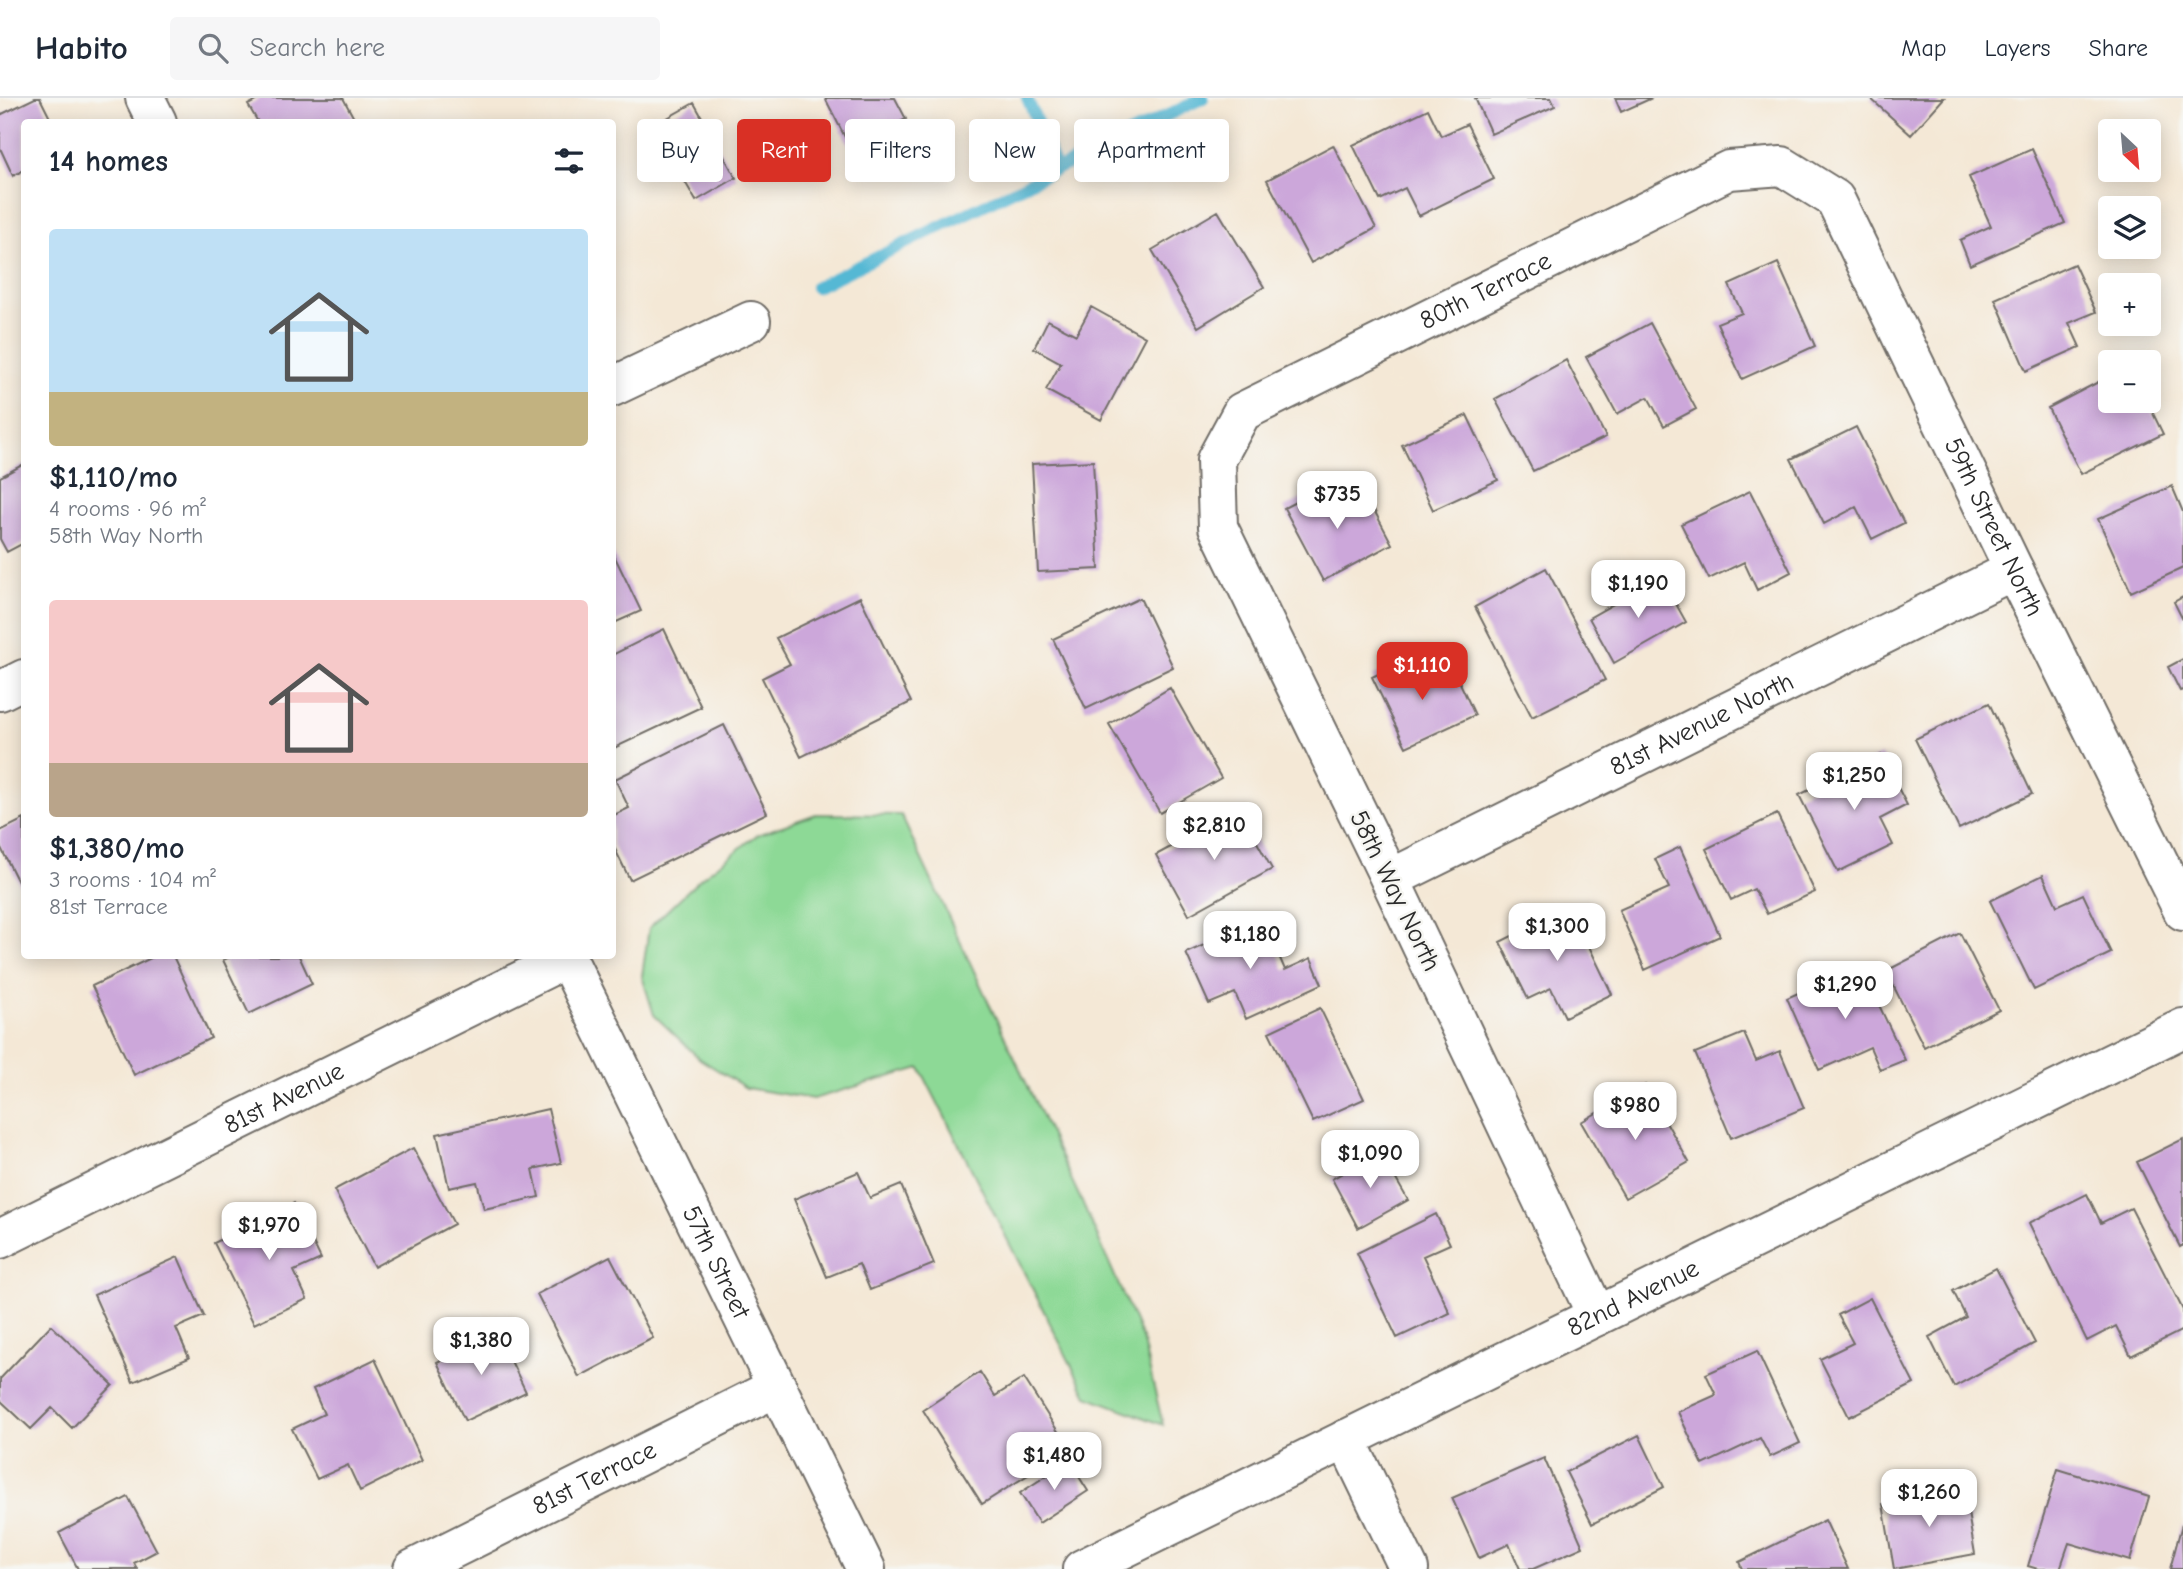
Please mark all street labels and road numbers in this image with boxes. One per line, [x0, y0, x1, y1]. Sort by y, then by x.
street label: 80th Terrace [1415, 246, 1556, 336]
street label: 59th Street North [1938, 433, 2050, 621]
street label: 81st Avenue North [1605, 667, 1799, 783]
street label: 58th Way North [1343, 806, 1447, 976]
street label: 81st Avenue [219, 1056, 349, 1141]
street label: 57th Street [676, 1201, 757, 1325]
street label: 82nd Avenue [1562, 1253, 1704, 1343]
street label: 81st Terrace [528, 1435, 661, 1522]

